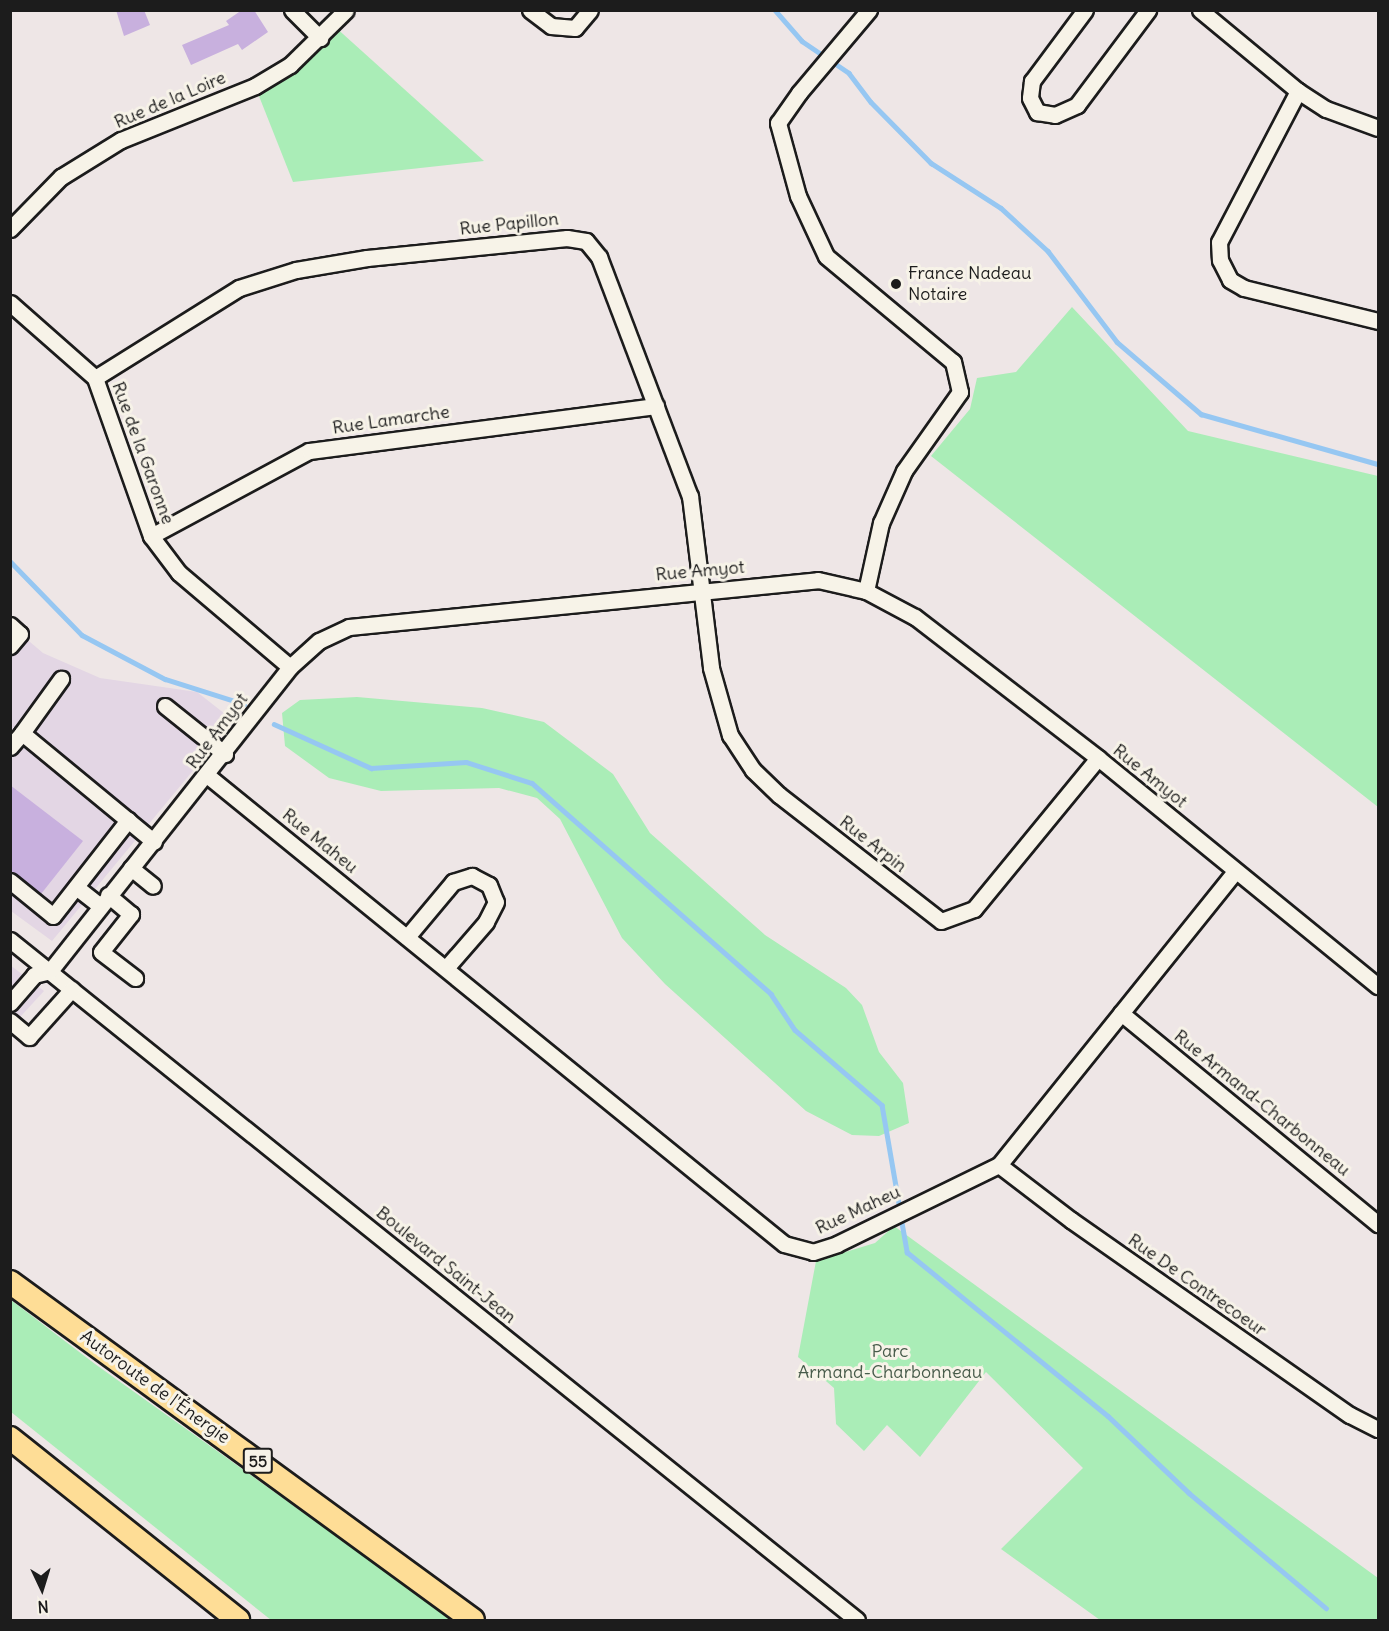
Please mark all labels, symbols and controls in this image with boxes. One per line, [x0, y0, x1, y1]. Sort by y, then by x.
street label: Rue de la Loire [111, 67, 229, 133]
street label: Rue Papillon [458, 208, 560, 240]
place label: France Nadeau Notaire [908, 263, 1031, 306]
marker: France Nadeau Notaire [889, 277, 903, 291]
street label: Rue de la Garonne [107, 379, 179, 527]
street label: Rue Lamarche [331, 401, 451, 439]
street label: Rue Amyot [655, 556, 745, 586]
street label: Rue Amyot [182, 689, 252, 773]
street label: Rue Amyot [1109, 740, 1191, 812]
street label: Rue Maheu [278, 804, 362, 878]
street label: Rue Arpin [835, 811, 911, 877]
street label: Rue Armand-Charbonneau [1170, 1025, 1354, 1181]
street label: Rue Maheu [812, 1181, 904, 1239]
street label: Boulevard Saint-Jean [372, 1202, 520, 1328]
street label: Rue De Contrecoeur [1124, 1229, 1270, 1341]
street label: Autoroute de l'Énergie [76, 1326, 234, 1448]
park label: Parc Armand-Charbonneau [798, 1341, 982, 1384]
road number: 55 [242, 1448, 274, 1474]
north arrow [12, 1559, 72, 1619]
text: N [37, 1597, 49, 1617]

